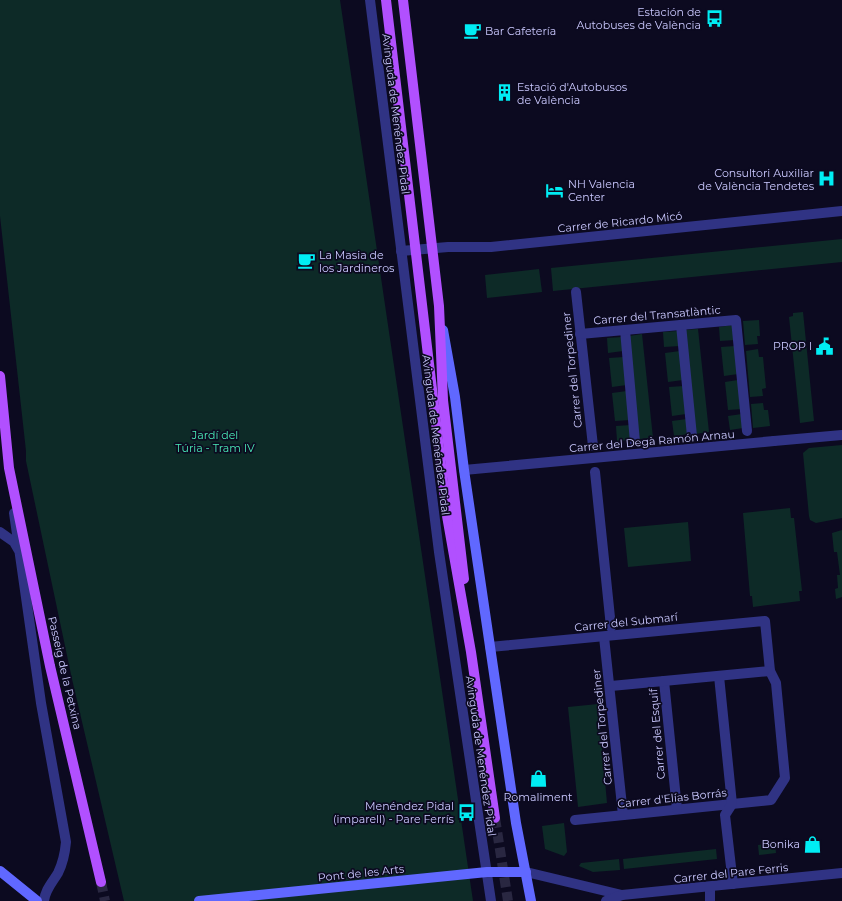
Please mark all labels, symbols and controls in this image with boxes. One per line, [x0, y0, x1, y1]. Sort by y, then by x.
place label: Estación de Autobuses de València [576, 5, 701, 32]
bus stop icon: Estación de Autobuses de València [704, 8, 724, 28]
cafe icon: Bar Cafetería [462, 21, 482, 41]
place label: Bar Cafetería [485, 24, 556, 38]
street label: Avinguda de Menéndez Pidal [379, 33, 413, 195]
place label: Estació d'Autobusos de València [517, 80, 628, 107]
building icon: Estació d'Autobusos de València [494, 83, 514, 103]
place label: Consultori Auxiliar de València Tendetes [698, 166, 815, 193]
hospital icon: Consultori Auxiliar de València Tendetes [817, 169, 837, 189]
place label: NH Valencia Center [568, 177, 635, 204]
hotel icon: NH Valencia Center [545, 180, 565, 200]
street label: Carrer de Ricardo Micó [557, 208, 683, 236]
place label: La Masia de los Jardineros [319, 248, 395, 275]
cafe icon: La Masia de los Jardineros [296, 251, 316, 271]
street label: Carrer del Transatlàntic [593, 302, 721, 328]
street label: Carrer del Torpediner [559, 311, 585, 429]
public building icon: PROP I [815, 336, 835, 356]
place label: PROP I [773, 339, 812, 353]
street label: Avinguda de Menéndez Pidal [419, 354, 453, 516]
street label: Carrer del Degà Ramón Arnau [569, 427, 735, 455]
park label: Jardí del Túria - Tram IV [175, 428, 255, 455]
street label: Carrer del Submarí [574, 610, 679, 634]
street label: Passeig de la Petxina [45, 615, 85, 731]
street label: Carrer del Torpediner [589, 668, 615, 786]
street label: Avinguda de Menéndez Pidal [463, 675, 499, 837]
street label: Carrer del Esquif [646, 687, 668, 780]
shop icon: Romaliment [528, 769, 548, 789]
street label: Carrer d'Elías Borrás [617, 785, 728, 811]
place label: Romaliment [503, 790, 573, 804]
place label: Menéndez Pidal (imparell) - Pare Ferrís [333, 799, 455, 826]
bus stop icon: Menéndez Pidal (imparell) - Pare Ferrís [457, 802, 477, 822]
shop icon: Bonika [803, 834, 823, 854]
place label: Bonika [761, 837, 800, 851]
street label: Carrer del Pare Ferris [673, 860, 790, 886]
street label: Pont de les Arts [317, 861, 405, 884]

